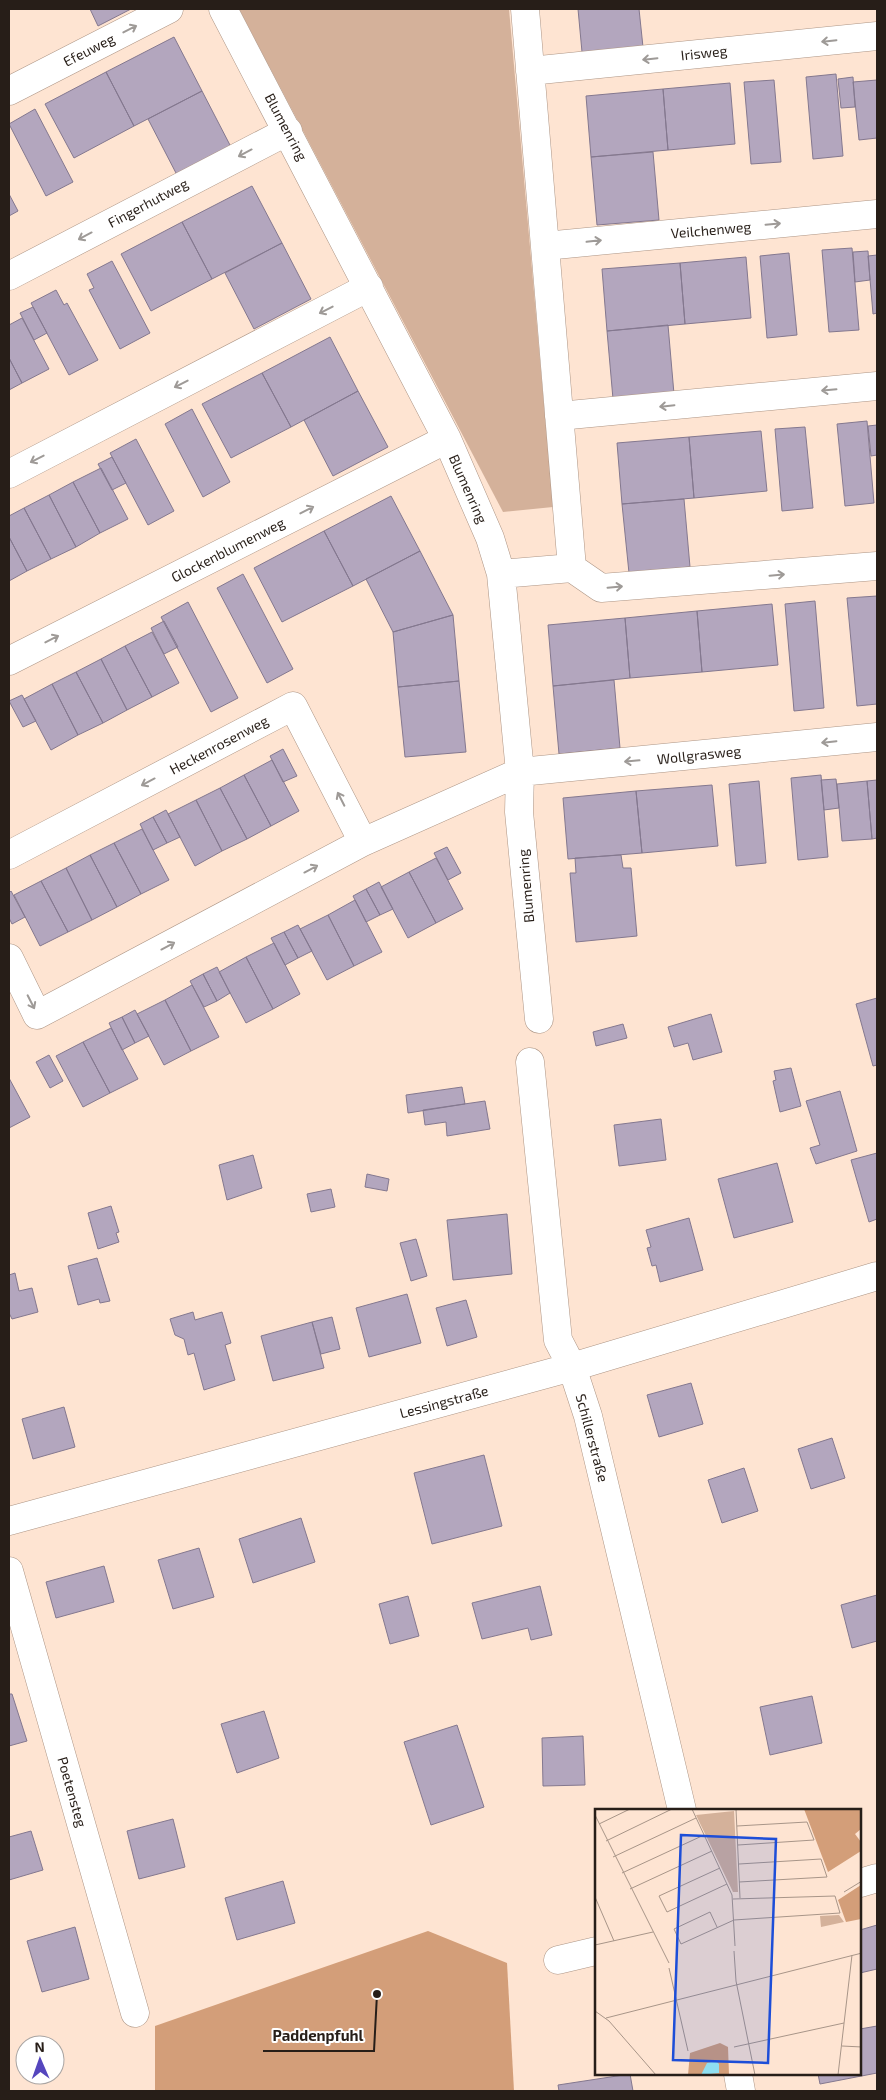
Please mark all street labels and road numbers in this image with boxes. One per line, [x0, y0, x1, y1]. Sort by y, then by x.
street label: Efeuweg [60, 29, 117, 70]
street label: Irisweg [680, 42, 728, 63]
street label: Blumenring [262, 90, 311, 163]
street label: Fingerhutweg [105, 174, 191, 231]
street label: Veilchenweg [670, 218, 752, 241]
street label: Blumenring [446, 452, 491, 526]
street label: Glockenblumenweg [168, 513, 288, 586]
street label: Heckenrosenweg [167, 711, 271, 778]
street label: Wollgrasweg [656, 742, 742, 767]
street label: Blumenring [514, 848, 537, 924]
street label: Lessingstraße [398, 1382, 490, 1422]
street label: Schillerstraße [573, 1392, 612, 1484]
street label: Poetensteg [54, 1755, 91, 1829]

